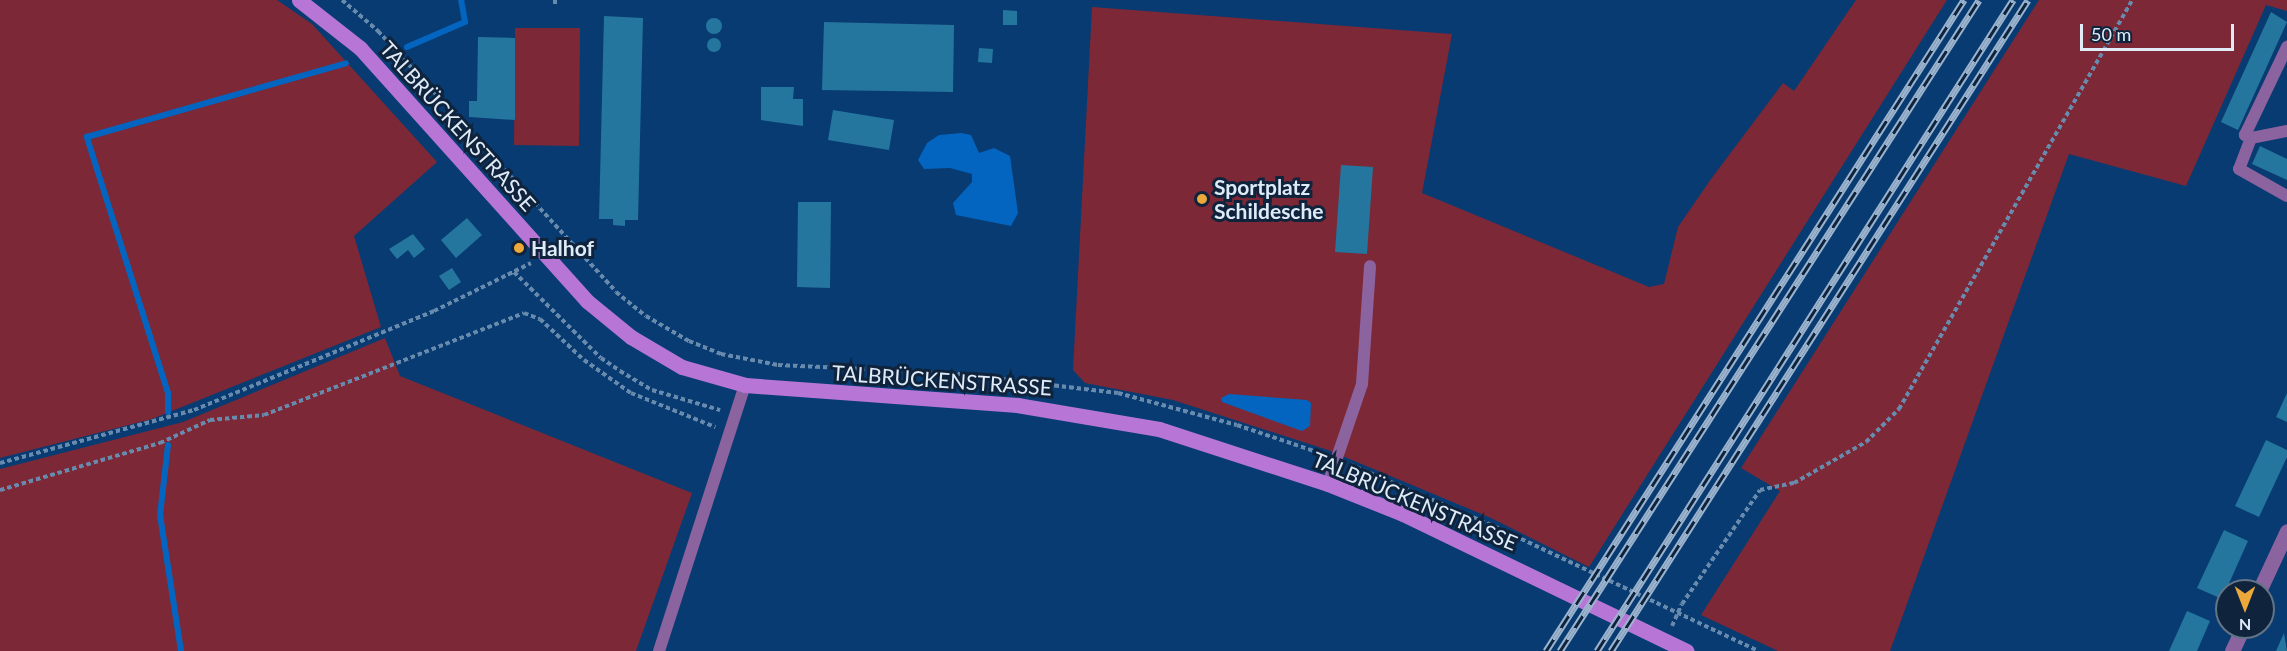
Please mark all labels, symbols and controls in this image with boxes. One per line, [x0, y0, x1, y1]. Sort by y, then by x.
scale bar [2083, 12, 2238, 50]
text: 50 m [2091, 23, 2131, 45]
street label: TALBRÜCKENSTRASSE [375, 36, 541, 216]
place label: Sportplatz Schildesche [1214, 174, 1324, 224]
marker: Sportplatz Schildesche [1195, 192, 1209, 206]
place label: Halhof [531, 235, 594, 261]
marker: Halhof [512, 241, 526, 255]
street label: TALBRÜCKENSTRASSE [831, 360, 1053, 400]
street label: TALBRÜCKENSTRASSE [1309, 446, 1521, 556]
north arrow [2215, 579, 2275, 639]
text: N [2239, 616, 2251, 635]

